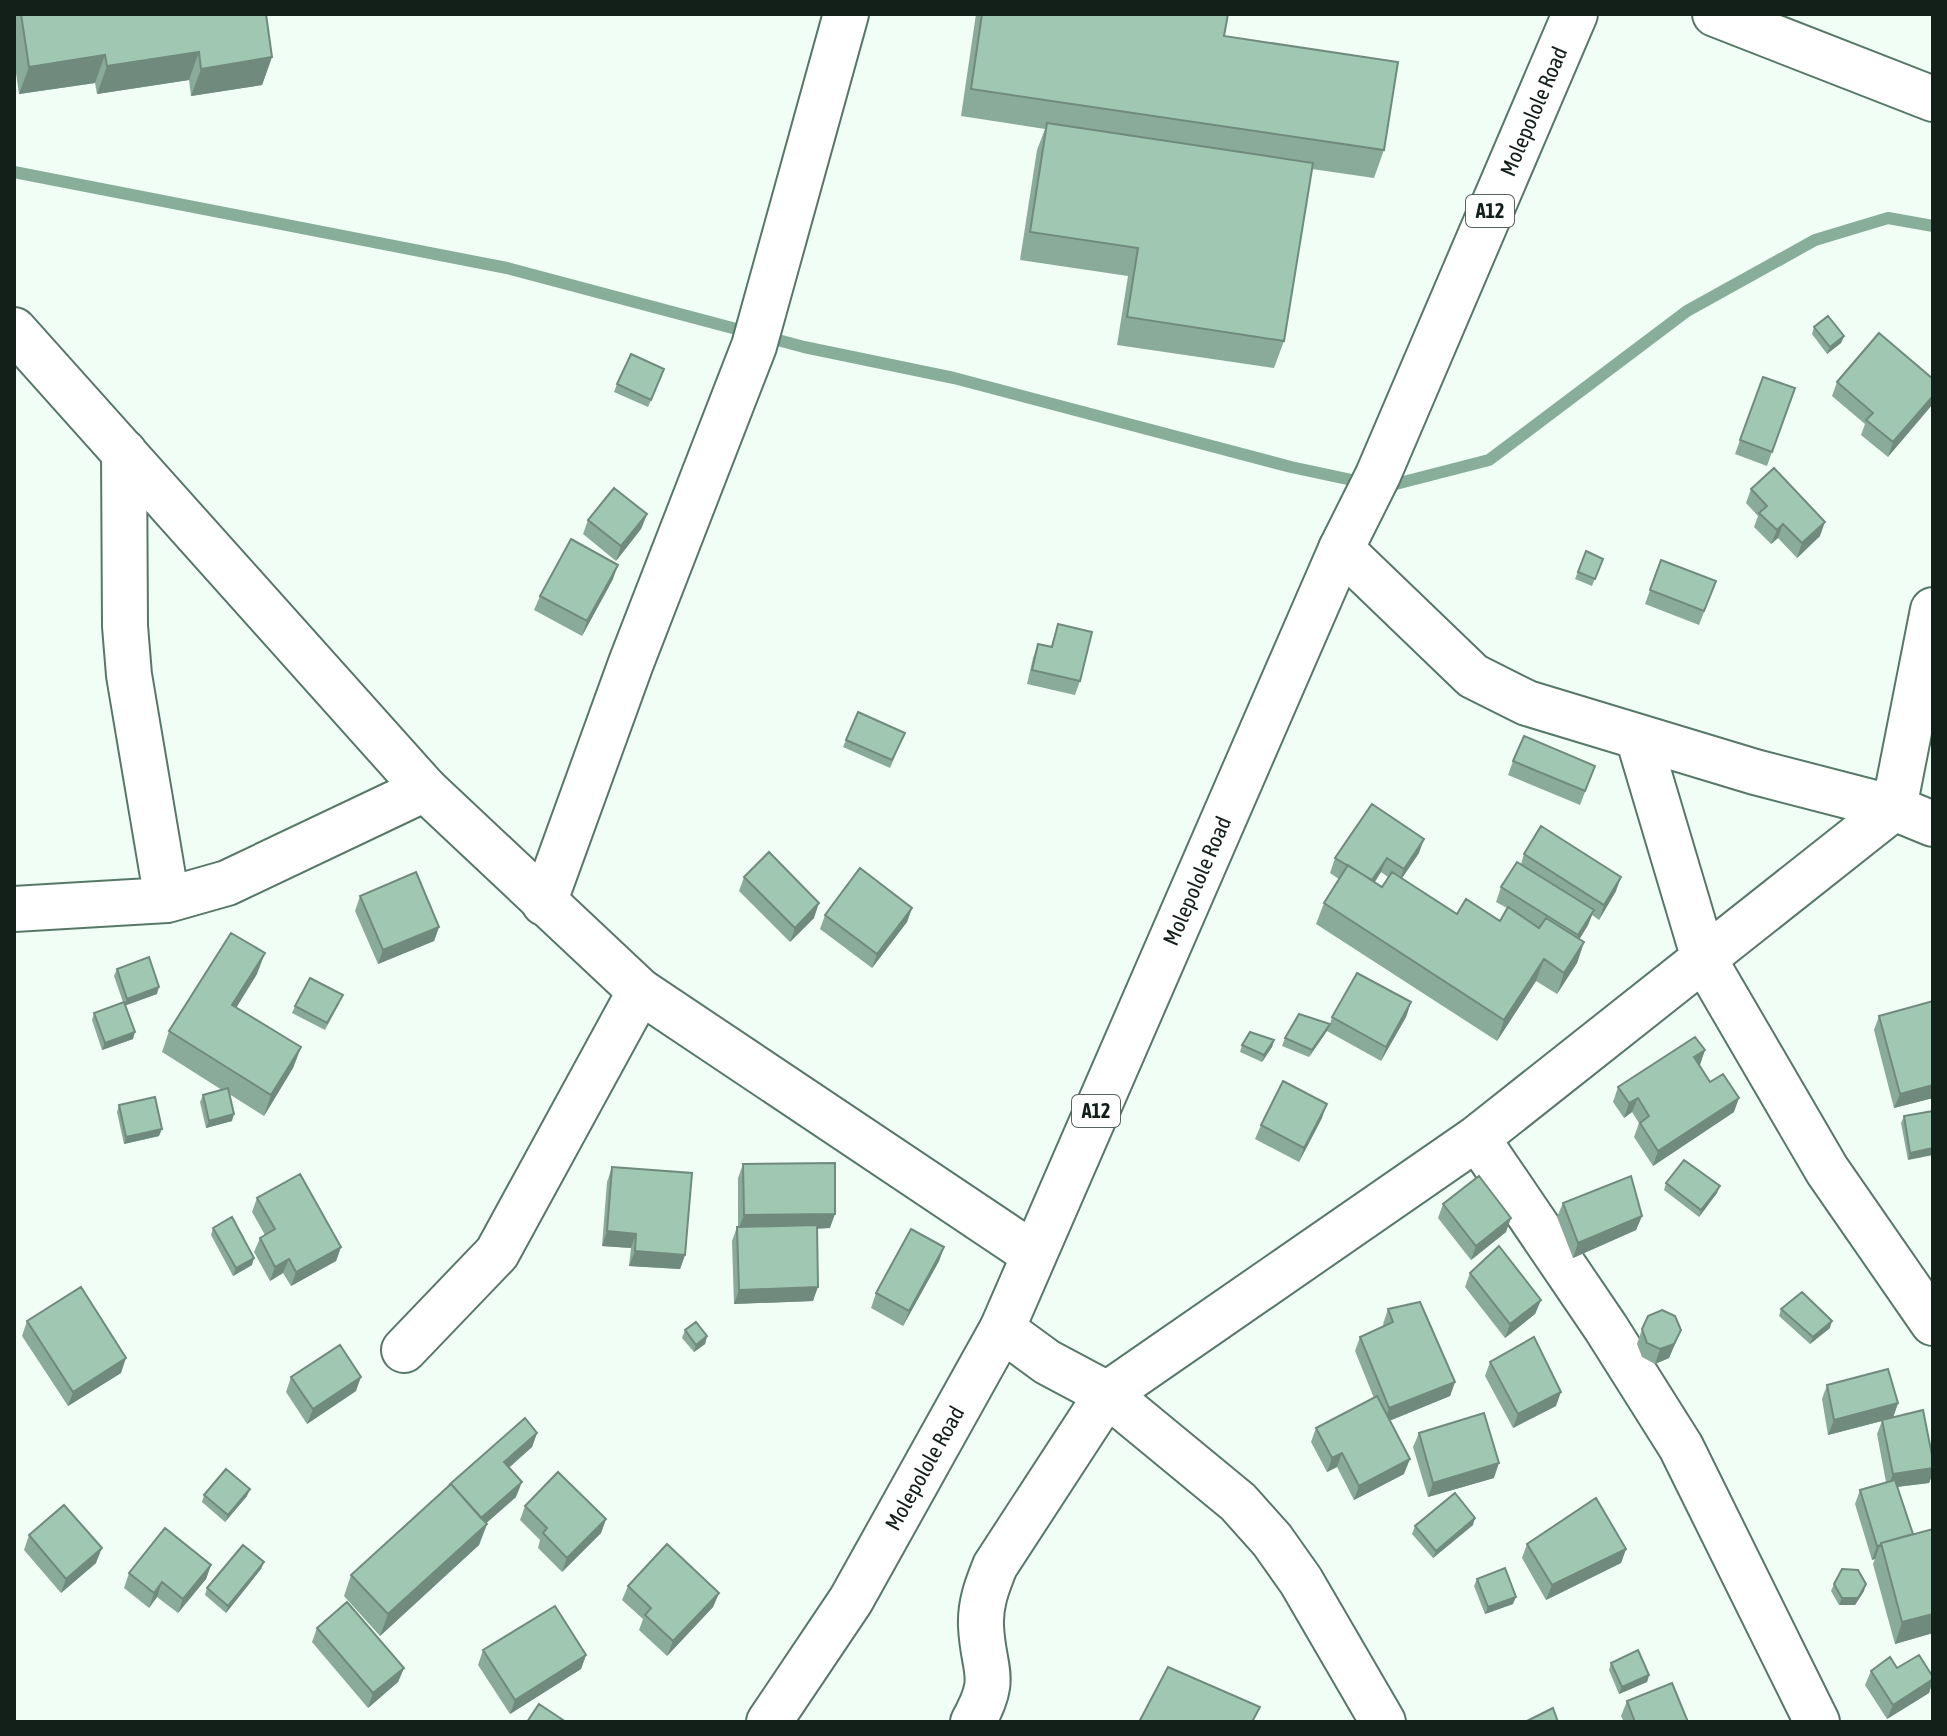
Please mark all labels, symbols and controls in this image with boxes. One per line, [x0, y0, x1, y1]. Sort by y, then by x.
street label: Molepolole Road [1494, 43, 1573, 180]
road number: A12 [1466, 195, 1514, 227]
street label: Molepolole Road [1157, 812, 1236, 949]
road number: A12 [1072, 1095, 1120, 1127]
street label: Molepolole Road [880, 1401, 969, 1535]

